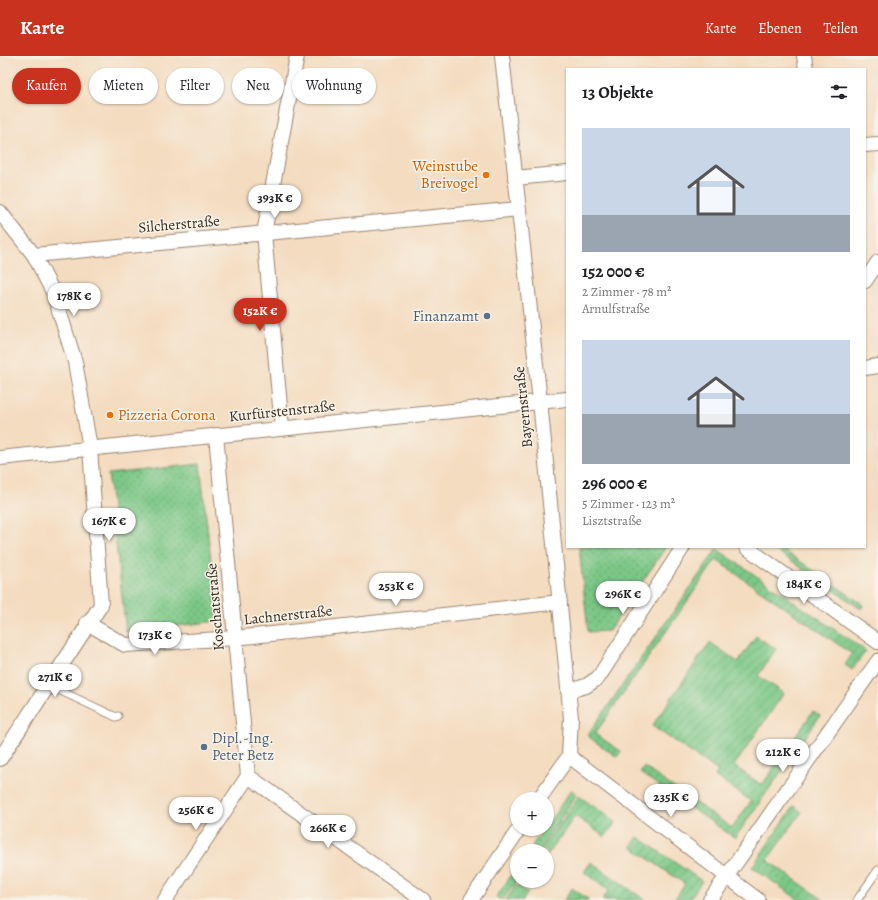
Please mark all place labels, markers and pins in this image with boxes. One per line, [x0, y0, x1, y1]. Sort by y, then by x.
place label: Weinstube Breivogel [412, 156, 478, 193]
marker: Weinstube Breivogel [481, 170, 491, 180]
pin: 393K € [242, 185, 308, 219]
pin: 178K € [41, 283, 107, 317]
pin: 152K € [227, 298, 293, 332]
place label: Finanzamt [413, 306, 479, 326]
marker: Finanzamt [482, 311, 492, 321]
place label: Pizzeria Corona [118, 405, 216, 425]
marker: Pizzeria Corona [105, 410, 115, 420]
pin: 167K € [76, 508, 142, 542]
pin: 184K € [771, 571, 837, 605]
pin: 253K € [363, 573, 429, 607]
pin: 296K € [590, 581, 656, 615]
pin: 173K € [122, 622, 188, 656]
pin: 271K € [22, 664, 88, 698]
place label: Dipl.-Ing. Peter Betz [212, 728, 274, 765]
pin: 212K € [750, 739, 816, 773]
marker: Dipl.-Ing. Peter Betz [199, 742, 209, 752]
pin: 235K € [638, 784, 704, 818]
pin: 256K € [163, 797, 229, 831]
pin: 266K € [295, 815, 361, 849]

